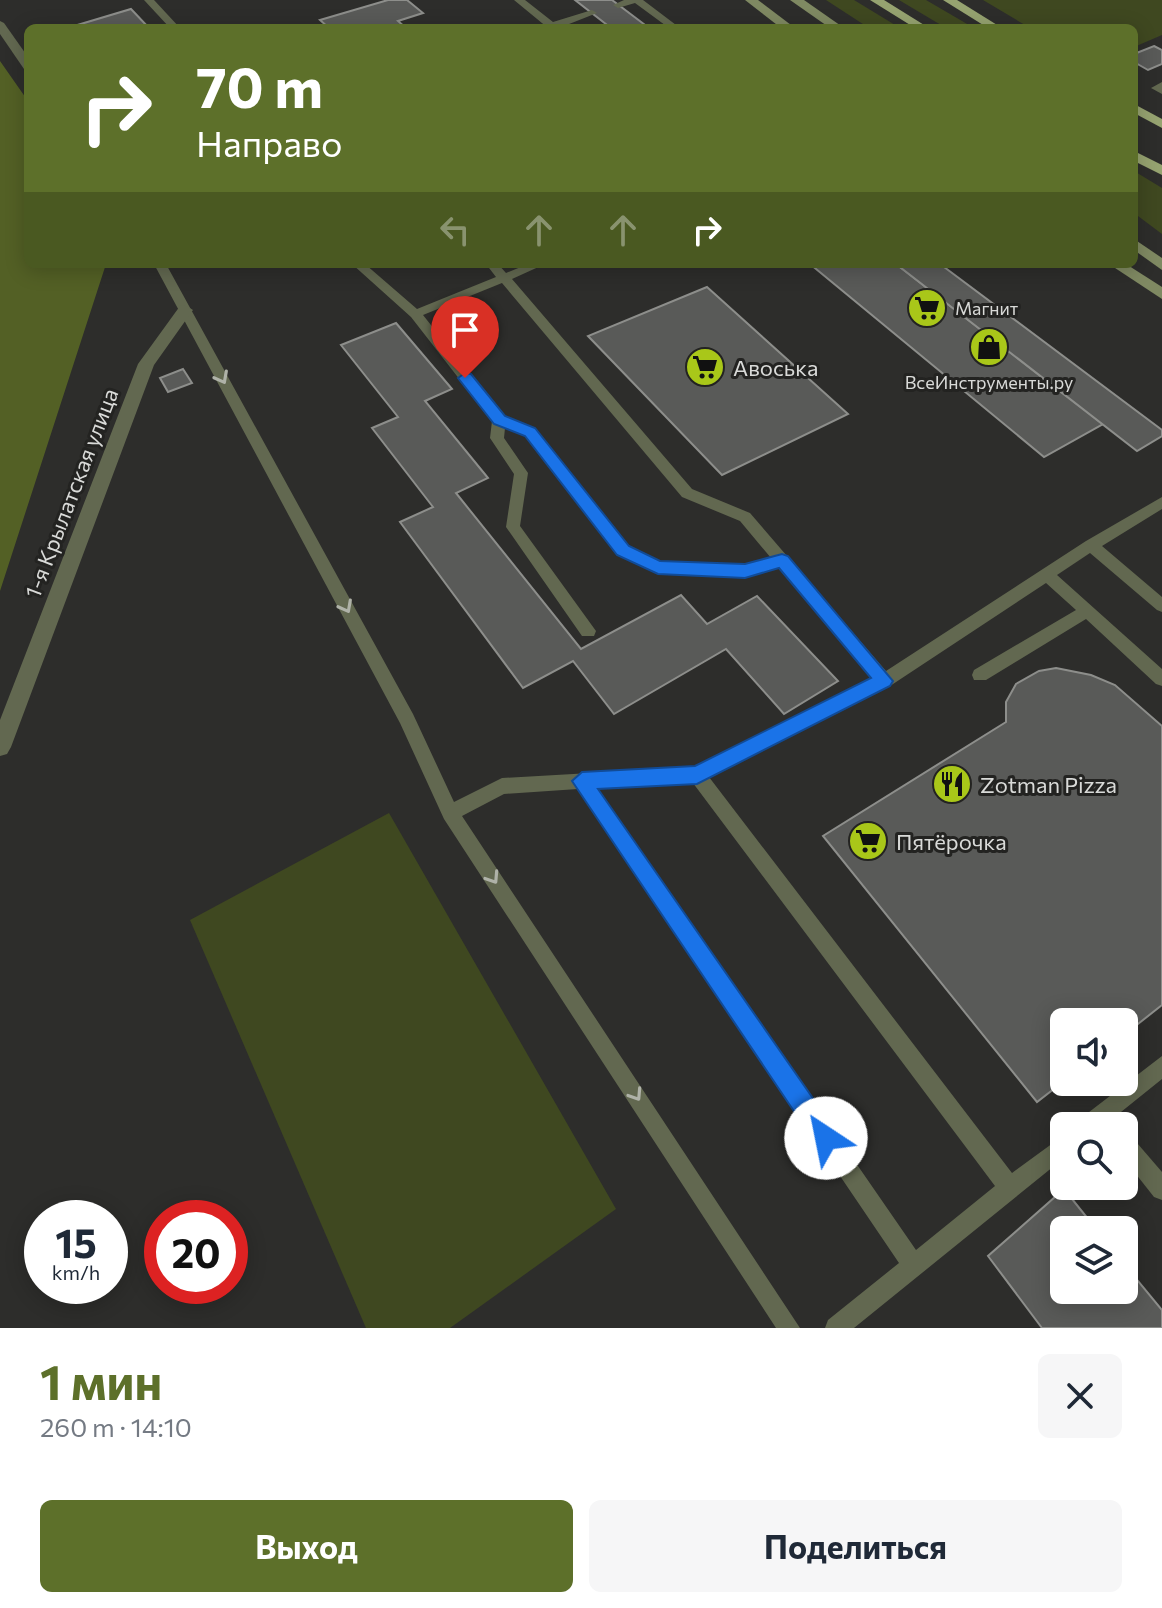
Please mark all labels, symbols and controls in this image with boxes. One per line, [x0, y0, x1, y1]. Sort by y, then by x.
text: 70 m [196, 51, 323, 120]
icon: right [64, 56, 168, 160]
text: Направо [196, 120, 342, 164]
icon: left [433, 208, 477, 252]
icon: ahead [517, 208, 561, 252]
icon: ahead [601, 208, 645, 252]
icon: right [685, 208, 729, 252]
supermarket icon: Магнит [906, 287, 948, 329]
pin [431, 296, 499, 378]
place label: Магнит [955, 297, 1019, 319]
icon: arrive [443, 308, 487, 352]
shop icon: ВсеИнструменты.ру [968, 326, 1010, 368]
supermarket icon: Авоська [684, 346, 726, 388]
place label: Авоська [733, 354, 818, 381]
one-way arrow [212, 369, 228, 384]
place label: ВсеИнструменты.ру [905, 371, 1073, 393]
street label: 1-я Крылатская улица [19, 384, 123, 602]
one-way arrow [336, 598, 352, 612]
restaurant icon: Zotman Pizza [931, 763, 973, 805]
place label: Zotman Pizza [980, 771, 1117, 798]
supermarket icon: Пятёрочка [847, 820, 889, 862]
place label: Пятёрочка [896, 828, 1007, 855]
one-way arrow [484, 869, 499, 884]
map controls [1050, 1008, 1138, 1304]
button: sound [1050, 1008, 1138, 1096]
one-way arrow [626, 1087, 641, 1101]
position arrow [784, 1096, 868, 1180]
button: search [1050, 1112, 1138, 1200]
speed limit sign: 20 [144, 1200, 248, 1304]
button: layers [1050, 1216, 1138, 1304]
text: 15 [55, 1217, 97, 1266]
text: km/h [52, 1260, 100, 1284]
text: 1 мин [40, 1351, 162, 1410]
button: close [1038, 1354, 1122, 1438]
text: 260 m · 14:10 [40, 1411, 192, 1442]
button: Выход [40, 1500, 573, 1592]
button: Поделиться [589, 1500, 1122, 1592]

